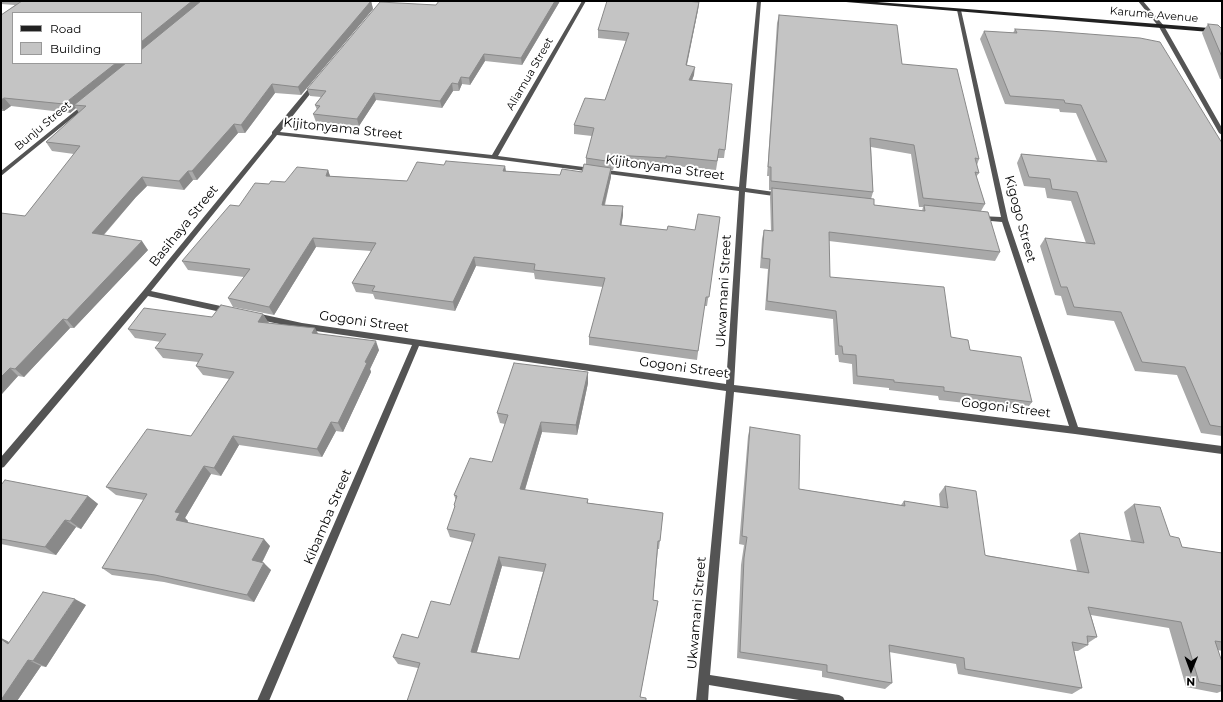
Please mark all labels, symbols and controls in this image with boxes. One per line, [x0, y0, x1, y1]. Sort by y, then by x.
street label: Karume Avenue [1109, 5, 1199, 25]
legend [12, 12, 142, 64]
text: Road [50, 21, 81, 36]
street label: Aliamua Street [504, 35, 556, 113]
text: Building [50, 41, 101, 56]
street label: Bunju Street [12, 99, 74, 153]
street label: Kijitonyama Street [282, 115, 404, 143]
street label: Kijitonyama Street [604, 152, 726, 184]
street label: Kigogo Street [1001, 174, 1039, 264]
street label: Basihaya Street [146, 182, 222, 270]
street label: Ukwamani Street [713, 234, 735, 348]
street label: Gogoni Street [318, 308, 410, 336]
street label: Gogoni Street [638, 354, 730, 382]
street label: Gogoni Street [960, 395, 1052, 421]
street label: Kibamba Street [301, 467, 355, 567]
street label: Ukwamani Street [684, 556, 710, 670]
north arrow [1171, 650, 1211, 690]
text: N [1186, 675, 1195, 689]

